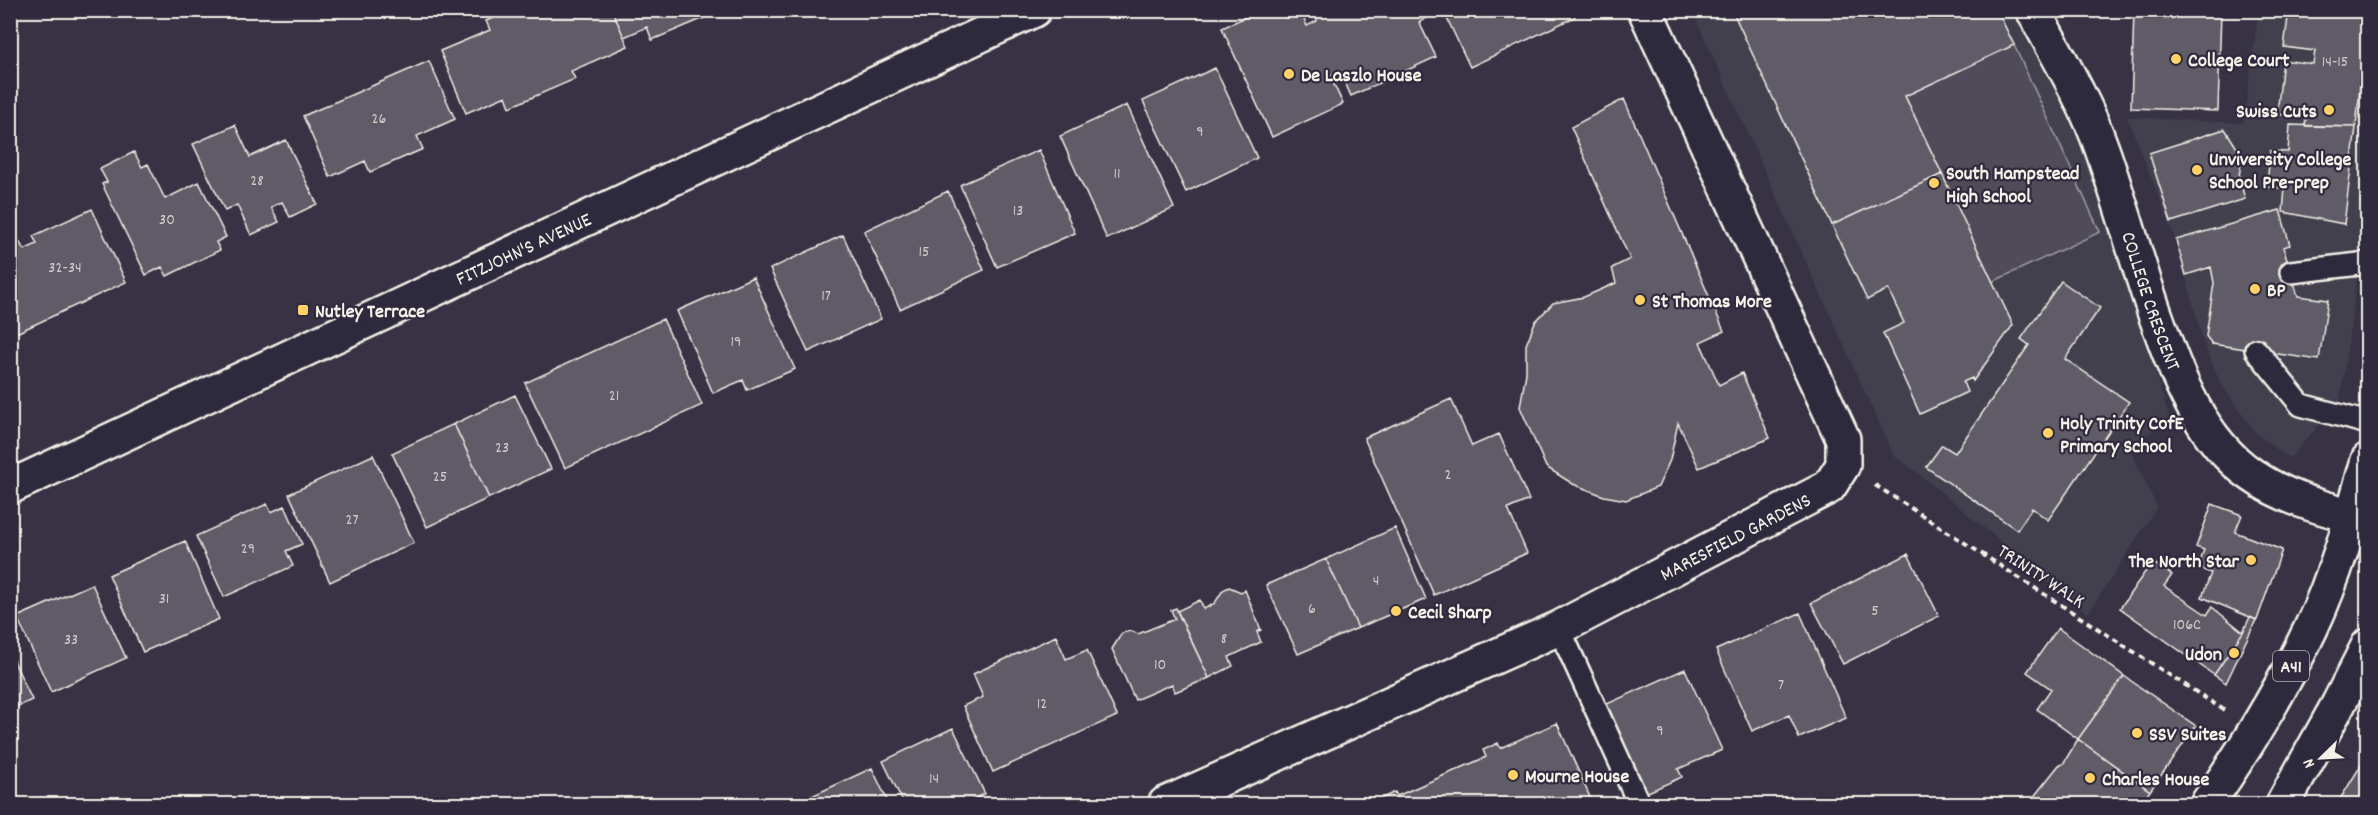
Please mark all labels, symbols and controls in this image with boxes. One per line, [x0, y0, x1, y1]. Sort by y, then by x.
place label: College Court [2188, 48, 2290, 76]
house number: 14-15 [2322, 51, 2348, 74]
marker: College Court [2169, 52, 2183, 66]
place label: De Laszlo House [1301, 63, 1422, 91]
marker: De Laszlo House [1282, 67, 1296, 81]
place label: Swiss Cuts [2236, 99, 2317, 127]
marker: Swiss Cuts [2322, 103, 2336, 117]
house number: 26 [372, 108, 387, 131]
house number: 9 [1196, 121, 1204, 144]
place label: Unviversity College School Pre-prep [2209, 147, 2351, 198]
place label: South Hampstead High School [1946, 161, 2079, 212]
house number: 11 [1113, 163, 1121, 186]
marker: Unviversity College School Pre-prep [2190, 163, 2204, 177]
house number: 28 [250, 170, 264, 193]
marker: South Hampstead High School [1927, 176, 1941, 190]
house number: 13 [1013, 200, 1023, 223]
street label: FITZJOHN'S AVENUE [452, 207, 597, 294]
house number: 30 [159, 209, 175, 232]
street label: COLLEGE CRESCENT [2112, 229, 2186, 375]
house number: 15 [919, 241, 929, 264]
house number: 32-34 [48, 257, 82, 280]
place label: BP [2267, 278, 2286, 306]
marker: BP [2248, 282, 2262, 296]
house number: 17 [821, 285, 831, 308]
place label: St Thomas More [1652, 289, 1772, 317]
marker: St Thomas More [1633, 293, 1647, 307]
place label: Nutley Terrace [315, 299, 425, 327]
marker: Nutley Terrace [296, 303, 310, 317]
house number: 19 [731, 331, 741, 354]
house number: 21 [609, 385, 619, 408]
place label: Holy Trinity CofE Primary School [2060, 411, 2184, 462]
marker: Holy Trinity CofE Primary School [2041, 426, 2055, 440]
house number: 23 [495, 437, 509, 460]
house number: 2 [1445, 464, 1452, 487]
house number: 25 [433, 466, 447, 489]
street label: MARESFIELD GARDENS [1656, 488, 1817, 590]
house number: 27 [345, 509, 359, 532]
house number: 29 [241, 538, 255, 561]
street label: TRINITY WALK [1991, 539, 2090, 616]
place label: The North Star [2128, 549, 2240, 577]
marker: The North Star [2244, 553, 2258, 567]
house number: 4 [1373, 570, 1379, 593]
house number: 31 [159, 588, 169, 611]
house number: 6 [1308, 598, 1316, 621]
place label: Cecil Sharp [1408, 600, 1492, 628]
house number: 5 [1871, 600, 1879, 623]
marker: Cecil Sharp [1389, 604, 1403, 618]
house number: 106C [2173, 614, 2201, 637]
house number: 8 [1221, 628, 1227, 651]
house number: 33 [64, 629, 78, 652]
place label: Udon [2185, 642, 2222, 670]
marker: Udon [2227, 646, 2241, 660]
road number: A41 [2273, 651, 2309, 681]
house number: 10 [1154, 654, 1166, 677]
house number: 7 [1778, 674, 1784, 697]
house number: 12 [1037, 693, 1047, 716]
house number: 9 [1656, 720, 1664, 743]
place label: SSV Suites [2149, 722, 2227, 750]
marker: SSV Suites [2130, 726, 2144, 740]
north arrow [2291, 728, 2351, 788]
text: N [2297, 755, 2322, 771]
place label: Mourne House [1525, 764, 1629, 792]
place label: Charles House [2102, 767, 2210, 795]
house number: 14 [929, 768, 939, 791]
marker: Mourne House [1506, 768, 1520, 782]
marker: Charles House [2083, 771, 2097, 785]

